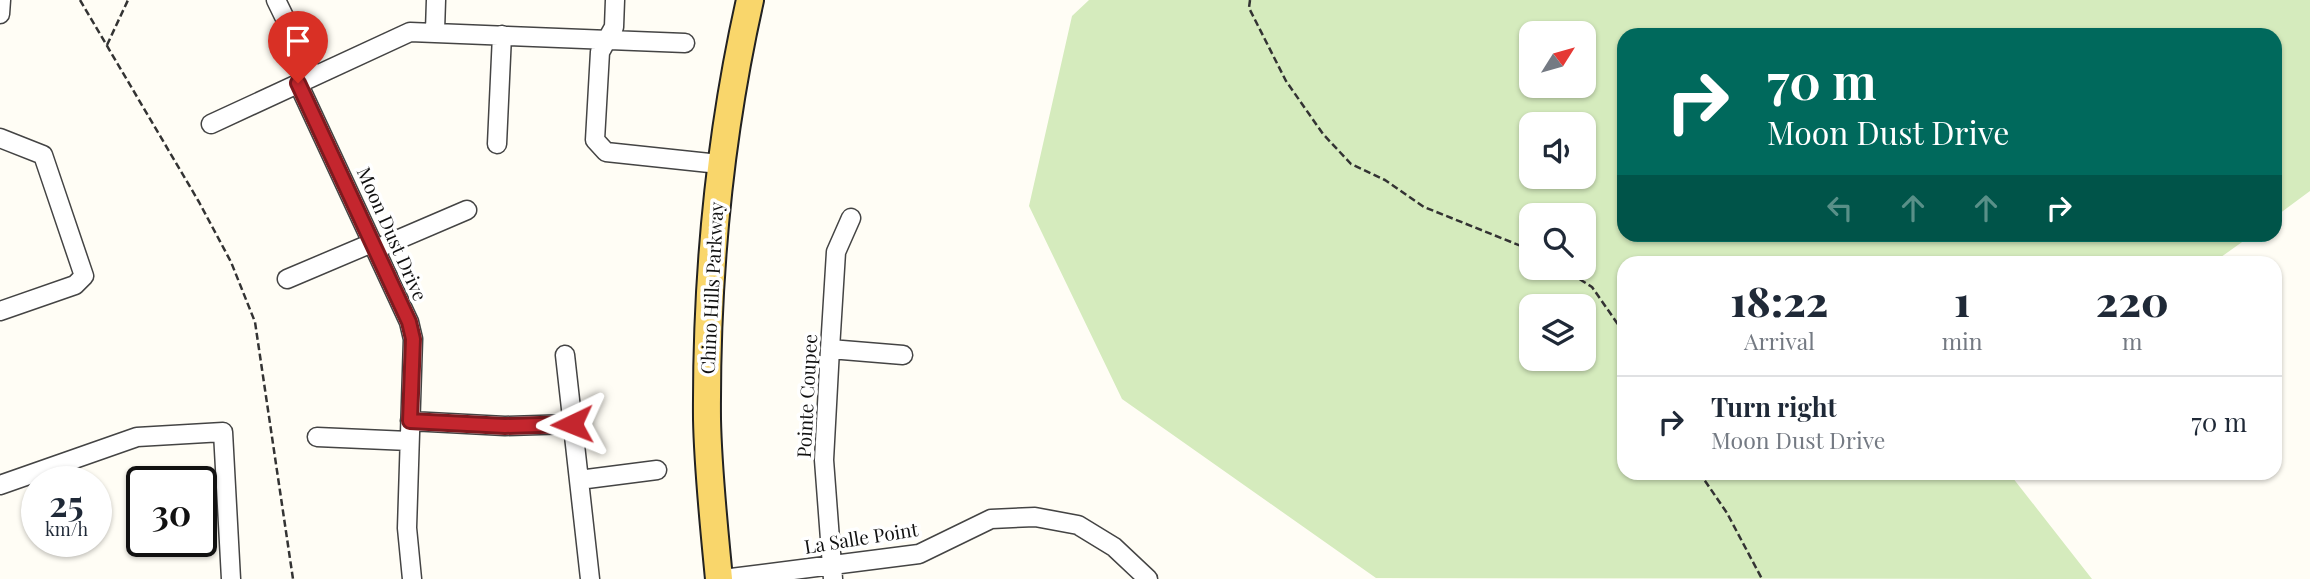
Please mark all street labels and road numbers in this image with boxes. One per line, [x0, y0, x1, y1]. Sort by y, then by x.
street label: Moon Dust Drive [352, 163, 434, 305]
street label: Chino Hills Parkway [693, 201, 729, 375]
street label: Pointe Coupee [790, 333, 822, 459]
street label: La Salle Point [802, 515, 920, 559]

